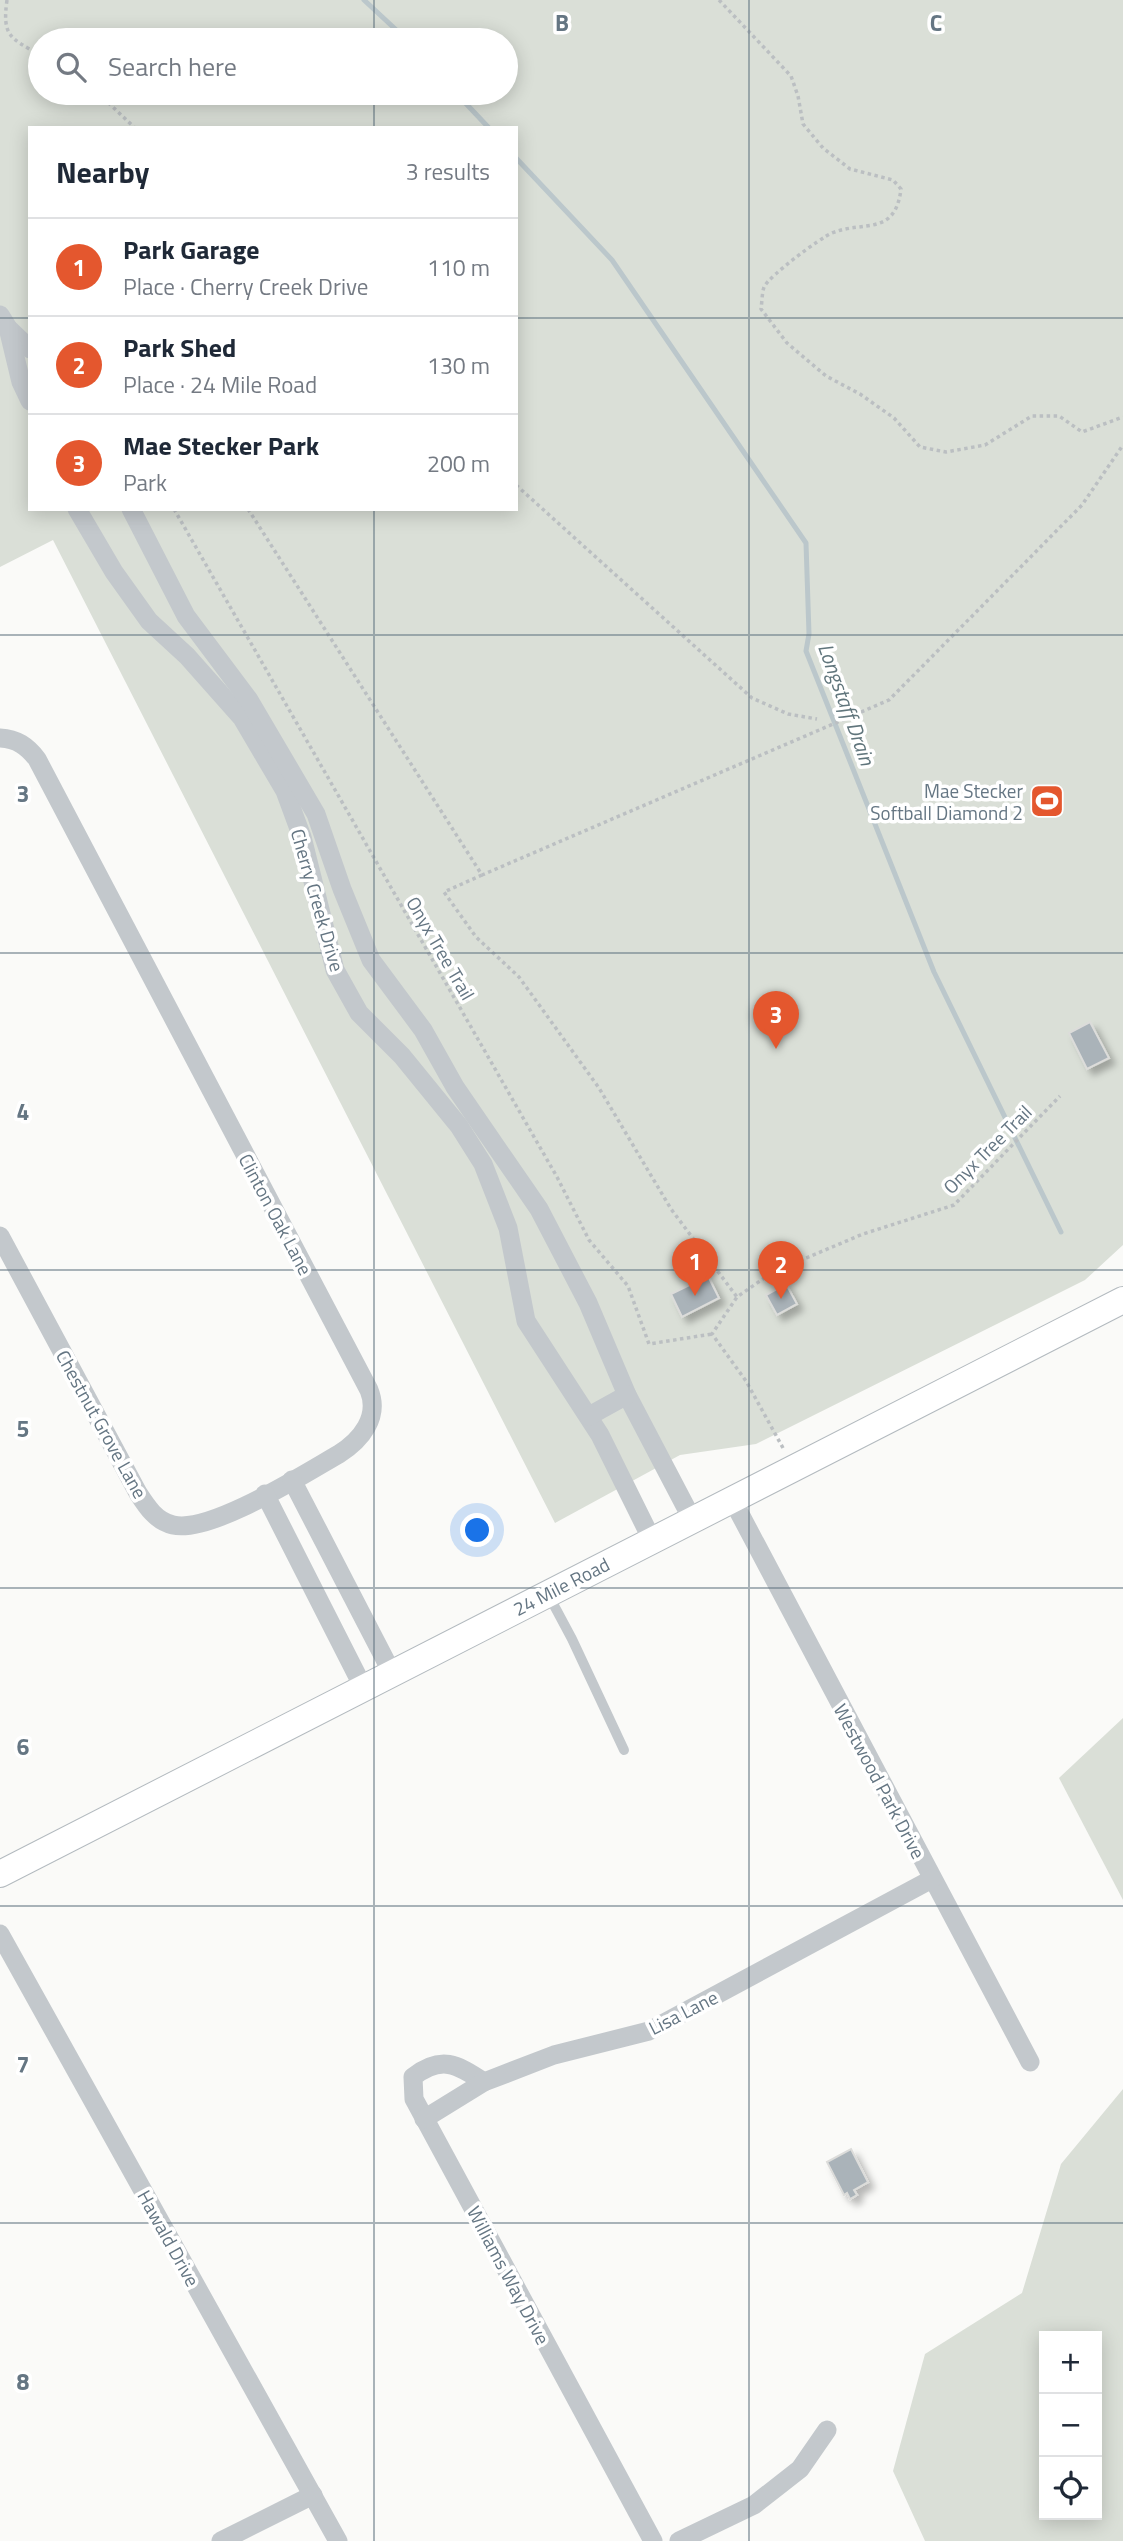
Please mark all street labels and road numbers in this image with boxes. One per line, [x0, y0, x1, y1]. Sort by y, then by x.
street label: Cherry Creek Drive [284, 825, 352, 975]
street label: Onyx Tree Trail [400, 891, 482, 1005]
street label: Onyx Tree Trail [936, 1098, 1038, 1200]
street label: Clinton Oak Lane [232, 1148, 320, 1280]
street label: Chestnut Grove Lane [49, 1344, 155, 1504]
street label: 24 Mile Road [508, 1549, 614, 1623]
street label: Westwood Park Drive [827, 1698, 933, 1864]
street label: Lisa Lane [643, 1982, 723, 2042]
street label: Hawald Drive [131, 2184, 207, 2292]
street label: Williams Way Drive [460, 2201, 558, 2349]

